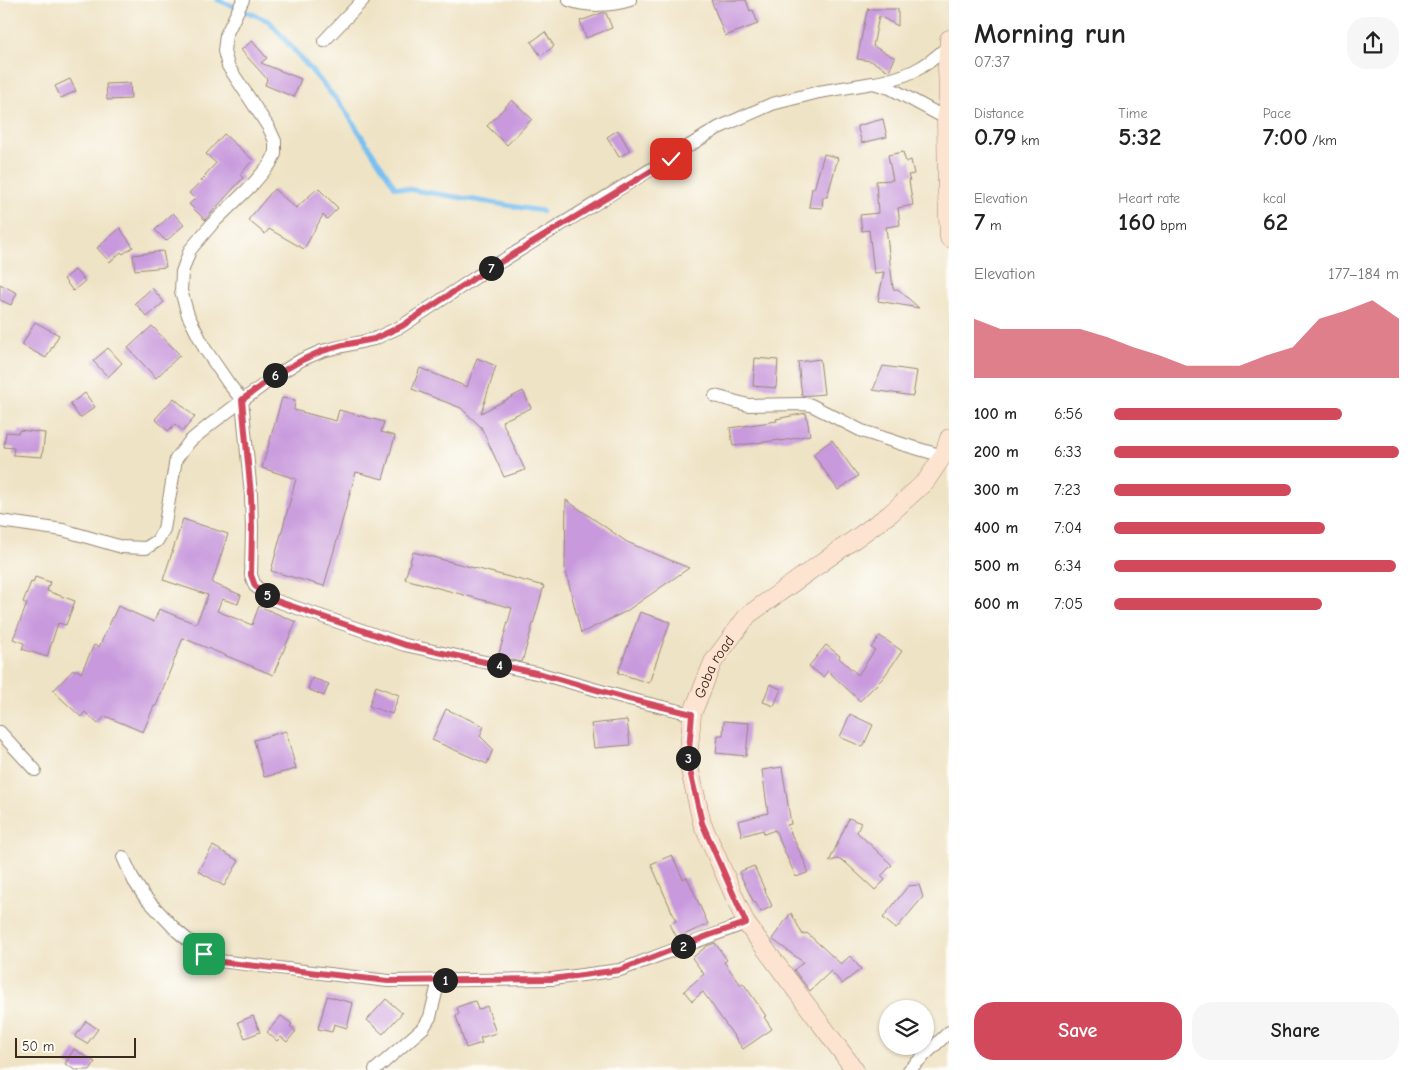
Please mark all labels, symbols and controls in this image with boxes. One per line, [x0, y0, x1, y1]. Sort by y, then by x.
button: share [1347, 17, 1399, 69]
text: Morning run [974, 18, 1126, 50]
text: 07:37 [974, 53, 1010, 71]
text: Distance [974, 105, 1024, 122]
text: Time [1118, 105, 1147, 122]
text: Pace [1263, 105, 1291, 122]
text: 0.79 [974, 122, 1017, 151]
text: 5:32 [1118, 122, 1162, 151]
text: 7:00 [1263, 122, 1308, 151]
text: km [1017, 132, 1040, 149]
text: /km [1308, 132, 1337, 149]
pin [650, 138, 692, 180]
icon: check [657, 145, 685, 173]
text: Elevation [974, 190, 1028, 207]
text: Heart rate [1118, 190, 1180, 207]
text: kcal [1263, 190, 1286, 207]
text: 7 [974, 207, 985, 236]
text: 160 [1118, 207, 1156, 236]
text: 62 [1263, 207, 1288, 236]
text: m [985, 217, 1002, 234]
text: bpm [1156, 217, 1187, 234]
pin: 7 [478, 256, 504, 280]
text: 7 [488, 260, 495, 277]
text: Elevation [974, 265, 1035, 283]
text: 177–184 m [1328, 265, 1399, 283]
pin: 6 [262, 362, 288, 388]
text: 6 [272, 367, 279, 384]
text: 100 m [974, 405, 1017, 423]
text: 6:56 [1054, 405, 1083, 423]
text: 200 m [974, 443, 1019, 461]
text: 6:33 [1054, 443, 1082, 461]
text: 300 m [974, 481, 1019, 499]
text: 7:23 [1054, 481, 1081, 499]
text: 400 m [974, 519, 1018, 537]
text: 7:04 [1054, 519, 1082, 537]
text: 500 m [974, 557, 1019, 575]
text: 6:34 [1054, 557, 1081, 575]
pin: 5 [254, 582, 280, 608]
text: 5 [264, 587, 271, 604]
text: 600 m [974, 595, 1019, 613]
text: 7:05 [1054, 595, 1083, 613]
street label: Goba road [690, 632, 738, 701]
pin: 4 [486, 652, 512, 678]
text: 4 [496, 657, 503, 674]
pin: 3 [676, 746, 700, 770]
text: 3 [685, 750, 692, 767]
pin [183, 933, 225, 975]
pin: 2 [670, 934, 696, 958]
text: 2 [680, 938, 687, 955]
icon: arrive [190, 940, 218, 968]
pin: 1 [432, 968, 458, 992]
text: 1 [443, 972, 448, 989]
map controls [879, 1000, 934, 1055]
button: layers [879, 1000, 934, 1055]
button: Save [974, 1002, 1182, 1060]
button: Share [1192, 1002, 1399, 1060]
scale bar [15, 1035, 136, 1058]
text: 50 m [22, 1038, 54, 1055]

